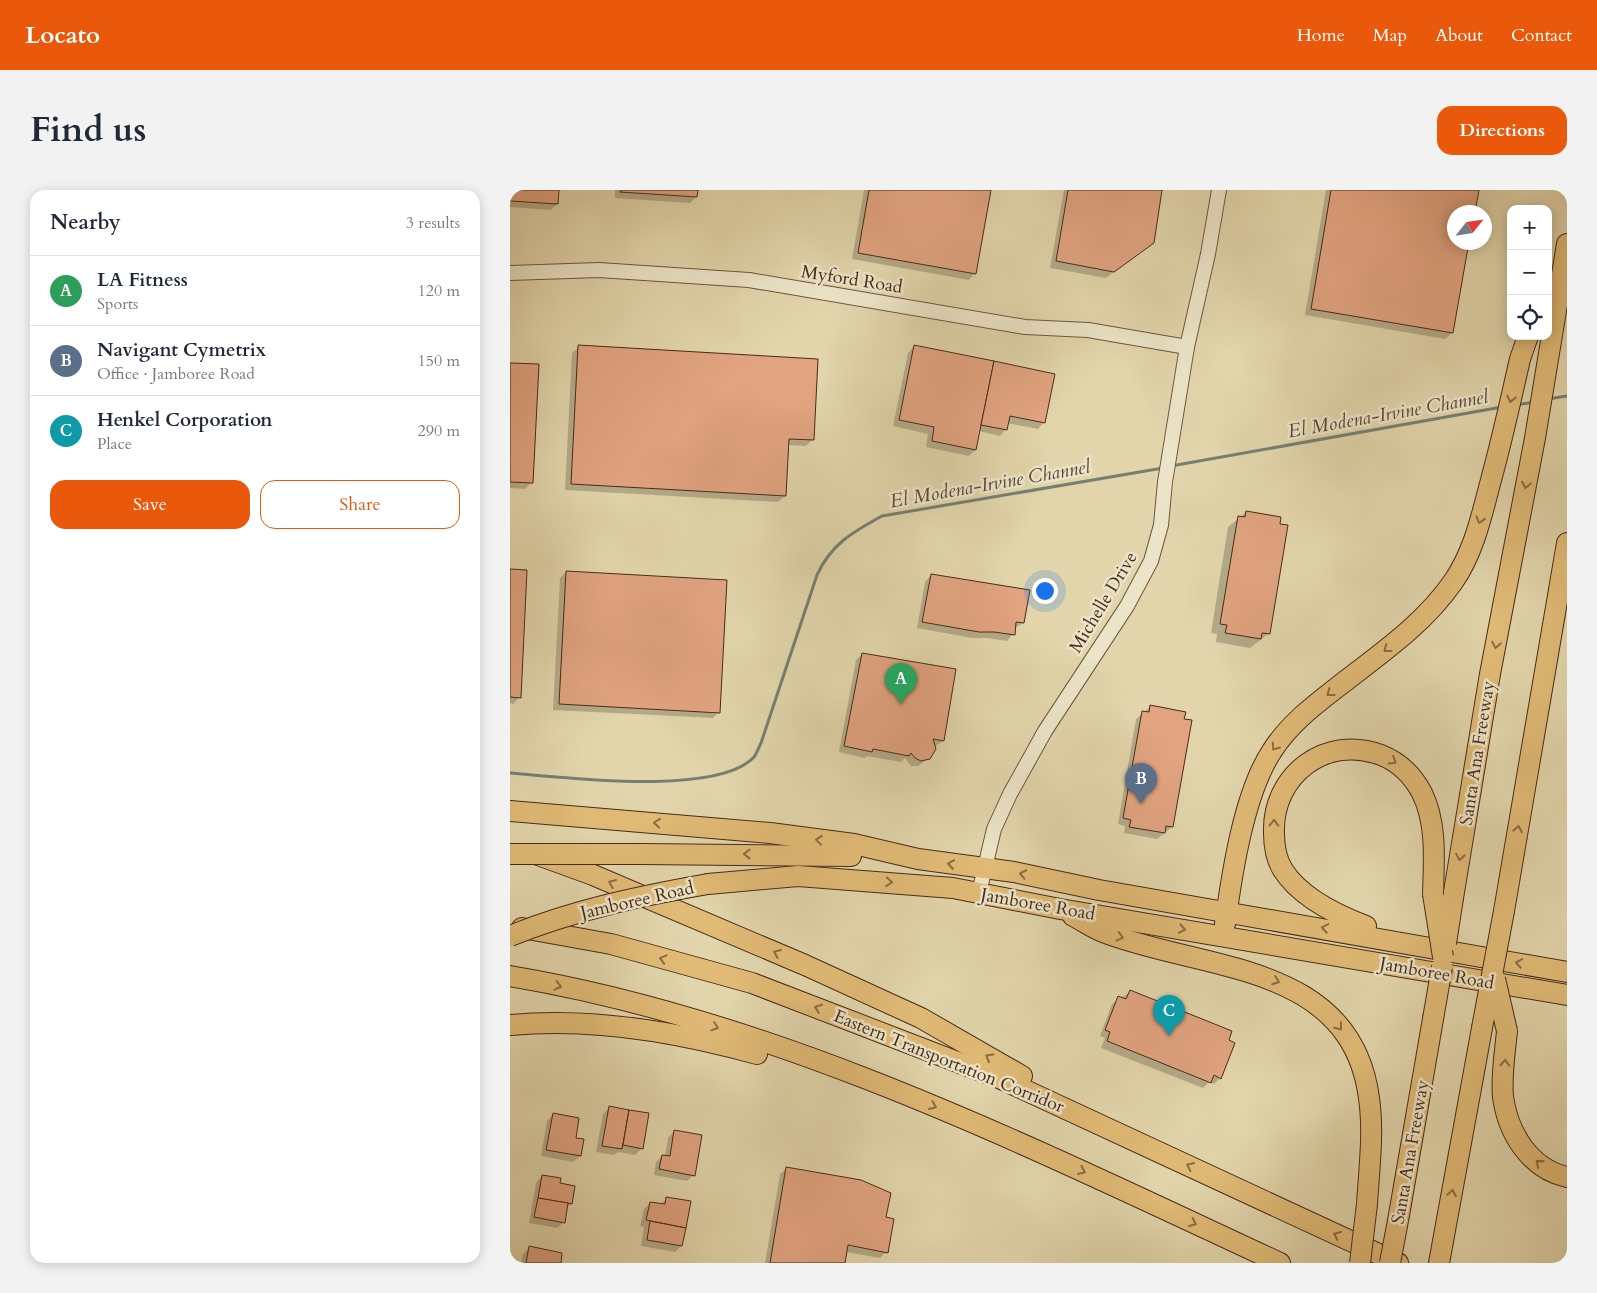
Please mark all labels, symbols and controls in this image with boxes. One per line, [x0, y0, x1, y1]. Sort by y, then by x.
text: Locato [25, 19, 100, 52]
text: Home [1297, 23, 1345, 48]
text: Map [1373, 23, 1407, 48]
text: About [1435, 23, 1483, 48]
text: Contact [1511, 23, 1572, 48]
text: Find us [30, 106, 146, 154]
button: Directions [1437, 106, 1567, 155]
north arrow [1447, 205, 1492, 250]
map controls [1507, 205, 1552, 340]
button: + [1507, 205, 1552, 250]
text: Nearby [50, 208, 121, 237]
text: 3 results [406, 212, 460, 234]
button: − [1507, 250, 1552, 295]
street label: Myford Road [799, 259, 905, 300]
text: LA Fitness [97, 267, 188, 293]
text: A [60, 280, 72, 302]
text: 120 m [418, 280, 460, 302]
text: Sports [97, 293, 138, 315]
button: locate [1507, 295, 1552, 340]
text: Navigant Cymetrix [97, 337, 266, 363]
text: B [60, 350, 72, 372]
text: 150 m [418, 350, 460, 372]
text: Office · Jamboree Road [97, 363, 255, 385]
water label: El Modena-Irvine Channel [1286, 383, 1491, 444]
one-way arrow [1506, 395, 1517, 404]
text: Henkel Corporation [97, 407, 272, 433]
text: C [60, 420, 72, 442]
text: 290 m [418, 420, 460, 442]
text: Place [97, 433, 132, 455]
water label: El Modena-Irvine Channel [888, 453, 1093, 514]
button: Save [50, 480, 250, 529]
button: Share [260, 480, 460, 529]
one-way arrow [1521, 481, 1532, 490]
one-way arrow [1476, 516, 1486, 524]
street label: Michelle Drive [1063, 547, 1143, 658]
your location [1032, 578, 1058, 604]
one-way arrow [1491, 641, 1501, 650]
one-way arrow [1384, 644, 1393, 652]
pin: A [885, 663, 917, 704]
street label: Santa Ana Freeway [1454, 679, 1501, 827]
one-way arrow [1327, 687, 1336, 695]
one-way arrow [1272, 741, 1281, 751]
one-way arrow [1387, 755, 1396, 765]
pin: B [1125, 763, 1157, 804]
one-way arrow [653, 818, 661, 829]
one-way arrow [1269, 819, 1279, 826]
one-way arrow [1512, 824, 1522, 833]
one-way arrow [815, 835, 823, 845]
one-way arrow [743, 849, 750, 859]
one-way arrow [1455, 853, 1466, 861]
one-way arrow [946, 859, 954, 870]
one-way arrow [1019, 869, 1028, 880]
street label: Jamboree Road [575, 875, 697, 926]
one-way arrow [886, 877, 894, 888]
one-way arrow [608, 878, 617, 889]
street label: Jamboree Road [976, 882, 1098, 927]
one-way arrow [1320, 923, 1329, 933]
one-way arrow [1178, 924, 1187, 934]
one-way arrow [1116, 931, 1124, 942]
one-way arrow [773, 949, 782, 960]
street label: Jamboree Road [1375, 951, 1497, 996]
one-way arrow [660, 954, 668, 964]
one-way arrow [1515, 958, 1523, 968]
one-way arrow [1271, 976, 1280, 986]
one-way arrow [553, 980, 562, 991]
pin: C [1153, 995, 1185, 1036]
one-way arrow [814, 1004, 823, 1014]
street label: Eastern Transportation Corridor [830, 1004, 1068, 1119]
one-way arrow [710, 1021, 719, 1031]
one-way arrow [1333, 1021, 1342, 1031]
one-way arrow [985, 1053, 994, 1063]
one-way arrow [1499, 1059, 1510, 1067]
street label: Santa Ana Freeway [1386, 1078, 1436, 1226]
one-way arrow [928, 1099, 937, 1110]
one-way arrow [1536, 1161, 1545, 1169]
one-way arrow [1186, 1162, 1195, 1173]
one-way arrow [1077, 1165, 1086, 1176]
one-way arrow [1446, 1188, 1457, 1197]
one-way arrow [1188, 1216, 1197, 1227]
one-way arrow [1333, 1231, 1342, 1242]

